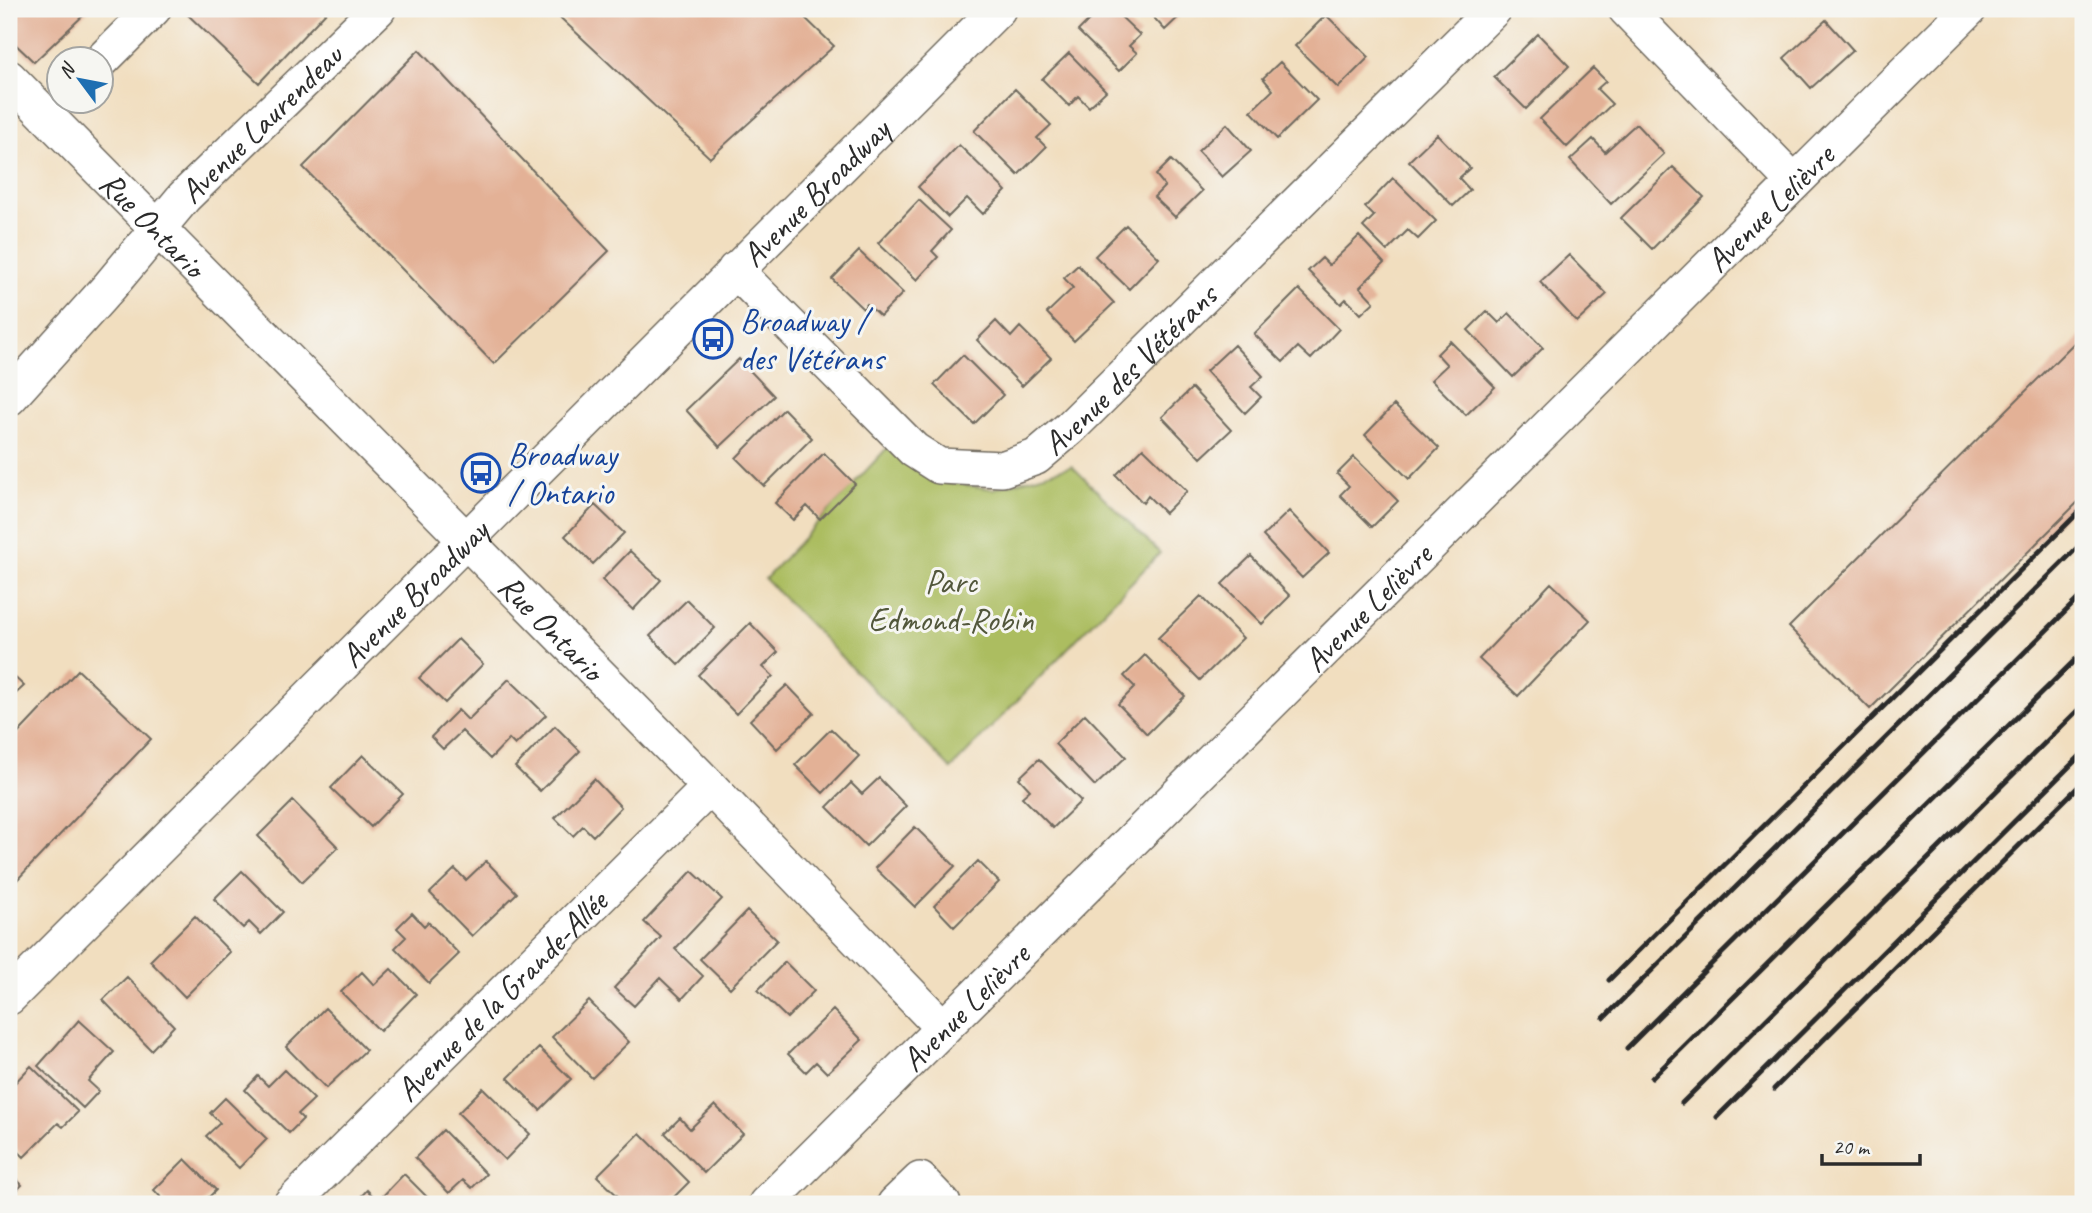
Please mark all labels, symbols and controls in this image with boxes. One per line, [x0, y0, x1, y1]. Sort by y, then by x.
street label: Avenue Laurendeau [171, 34, 353, 212]
north arrow [46, 46, 116, 116]
text: N [53, 57, 81, 83]
street label: Avenue Broadway [733, 108, 900, 276]
street label: Avenue Lelièvre [1697, 134, 1845, 281]
street label: Rue Ontario [91, 162, 216, 289]
street label: Avenue des Vétérans [1034, 273, 1228, 464]
place label: Broadway / des Vétérans [740, 300, 886, 380]
bus stop icon: Broadway / des Vétérans [692, 318, 734, 360]
place label: Broadway / Ontario [508, 434, 619, 514]
bus stop icon: Broadway / Ontario [460, 452, 502, 494]
street label: Avenue Broadway [331, 509, 499, 676]
street label: Avenue Lelièvre [1294, 533, 1442, 681]
park label: Parc Edmond-Robin [868, 561, 1034, 641]
street label: Rue Ontario [489, 566, 615, 692]
street label: Avenue de la Grande-Allée [387, 880, 618, 1110]
street label: Avenue Lelièvre [892, 933, 1040, 1080]
scale bar [1822, 1122, 1920, 1166]
text: 20 m [1833, 1134, 1871, 1160]

